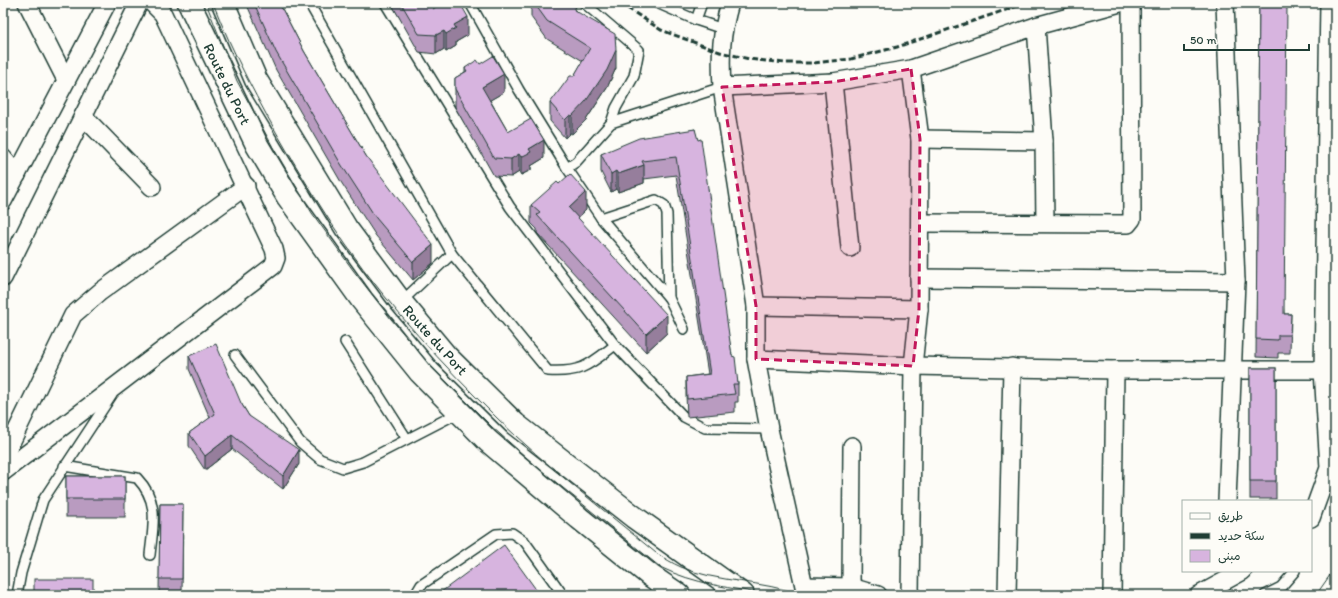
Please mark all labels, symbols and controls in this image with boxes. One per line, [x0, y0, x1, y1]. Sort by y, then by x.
scale bar [1184, 26, 1309, 52]
text: 50 m [1190, 33, 1216, 47]
street label: Route du Port [199, 40, 255, 128]
street label: Route du Port [399, 301, 472, 379]
legend [1182, 500, 1312, 572]
text: طريق [1218, 509, 1243, 523]
text: سكة حديد [1218, 529, 1265, 543]
text: مبنى [1218, 549, 1241, 564]

